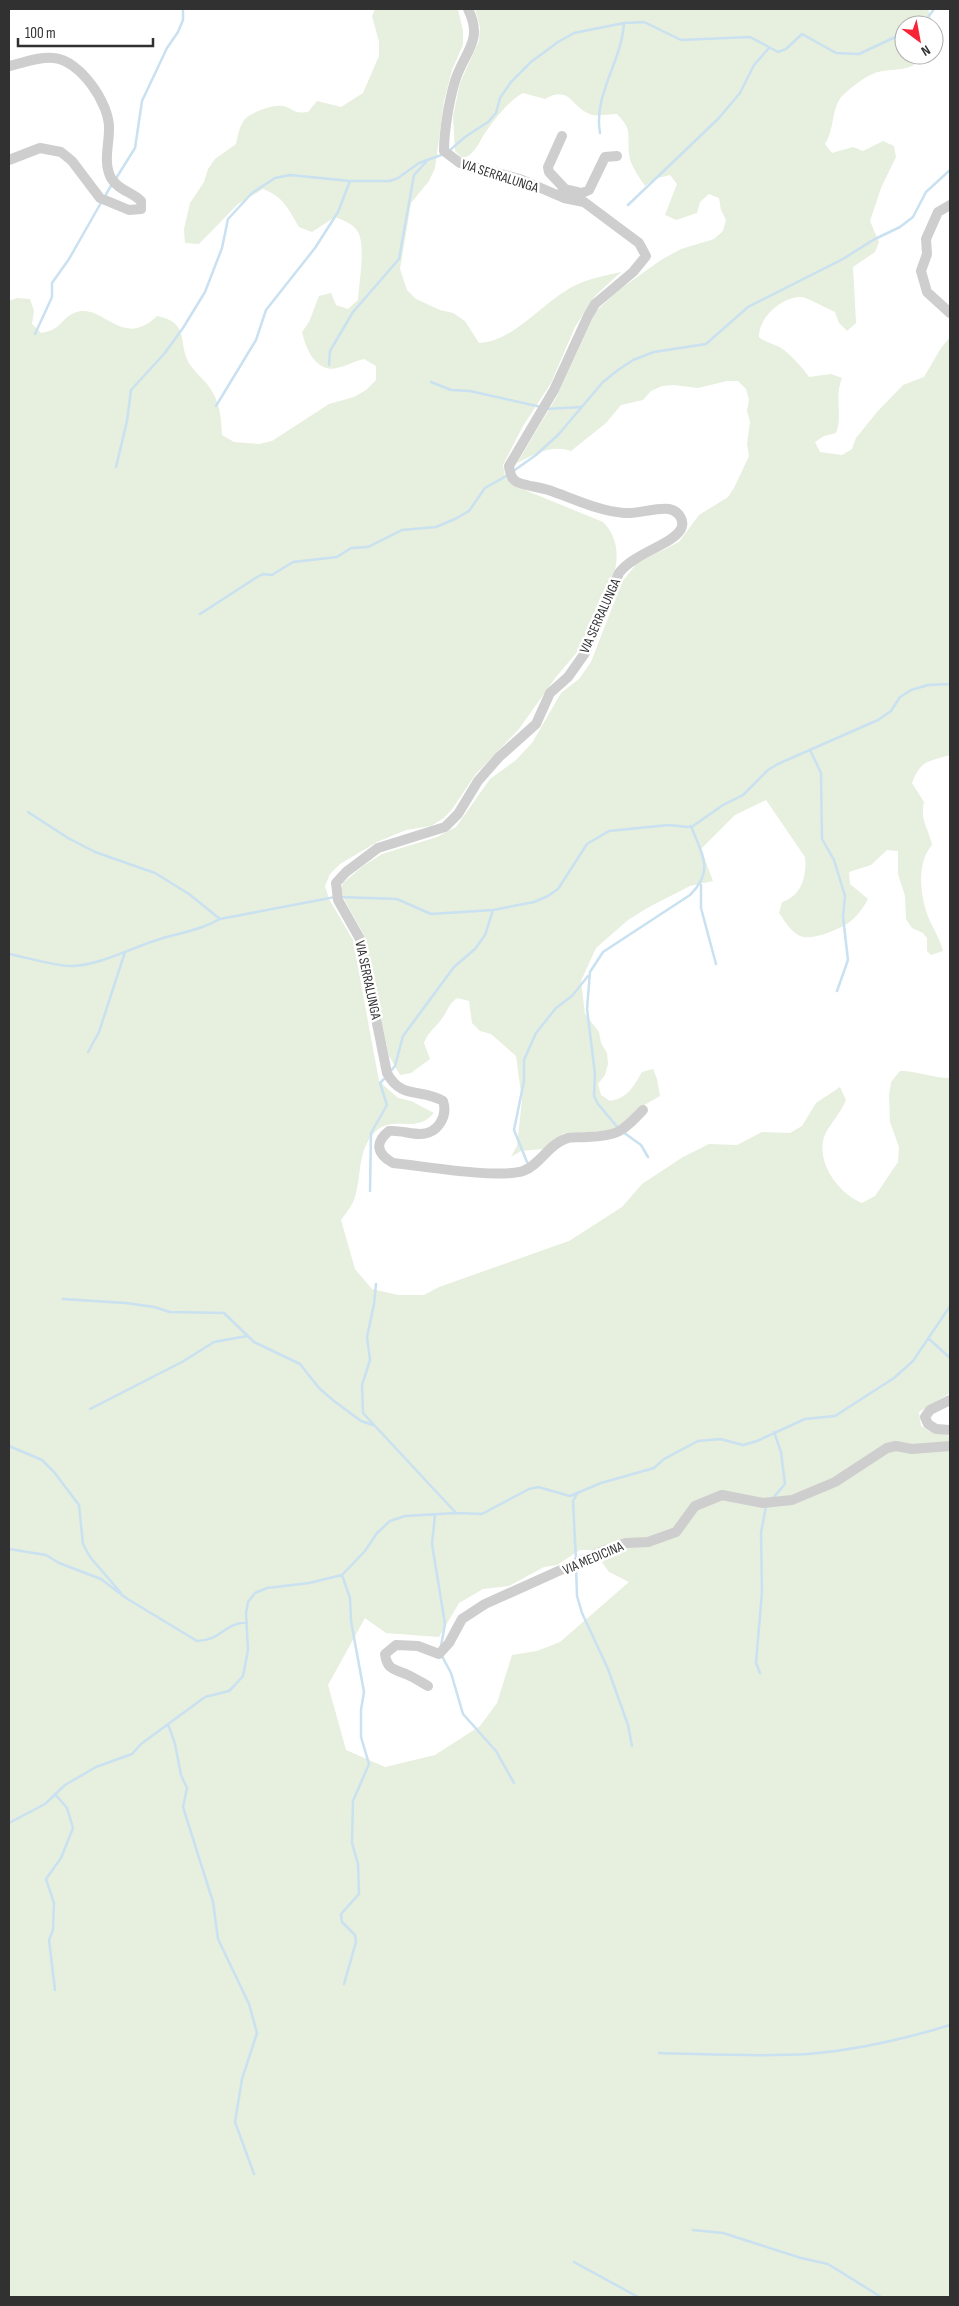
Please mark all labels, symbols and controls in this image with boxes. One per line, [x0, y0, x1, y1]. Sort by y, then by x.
scale bar [18, 15, 152, 47]
north arrow [894, 15, 944, 65]
text: 100 m [25, 24, 56, 43]
text: N [918, 41, 933, 60]
street label: VIA SERRALUNGA [459, 156, 542, 197]
street label: VIA SERRALUNGA [576, 575, 624, 656]
street label: VIA SERRALUNGA [351, 939, 385, 1022]
street label: VIA MEDICINA [560, 1537, 627, 1578]

